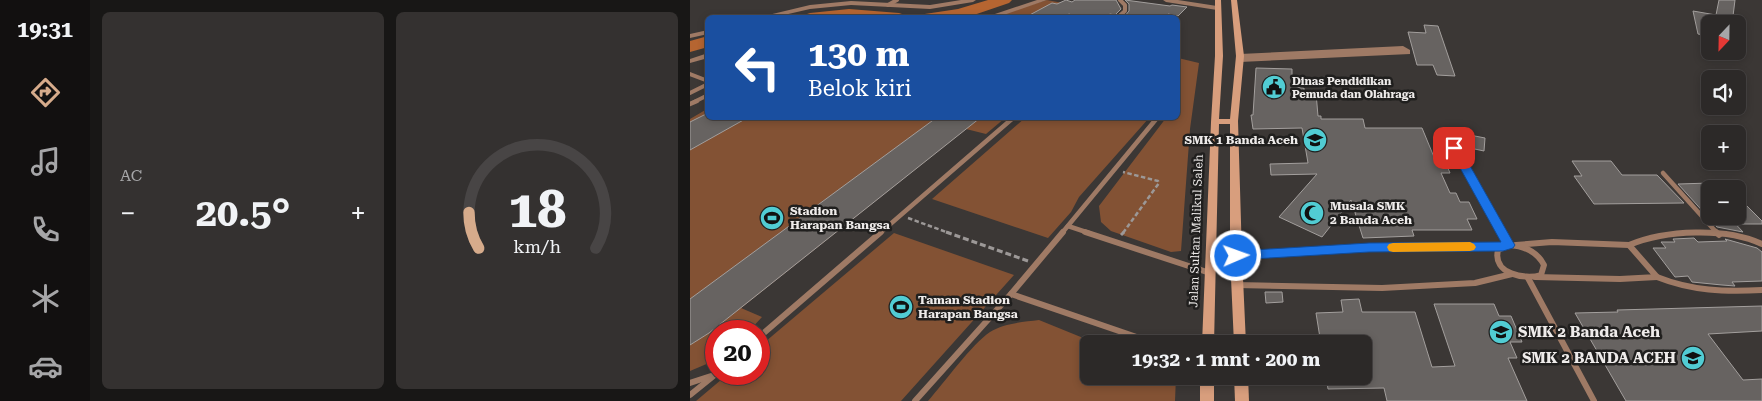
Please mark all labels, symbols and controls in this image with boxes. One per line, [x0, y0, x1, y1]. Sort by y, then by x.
north arrow [1701, 15, 1746, 60]
map controls [1701, 15, 1746, 225]
text: 19:31 [17, 17, 73, 42]
text: 130 m [808, 34, 909, 75]
icon: left [725, 35, 790, 100]
button: sound [1701, 70, 1746, 115]
public building icon: Dinas Pendidikan Pemuda dan Olahraga [1261, 74, 1287, 100]
icon: directions [28, 75, 63, 110]
place label: Dinas Pendidikan Pemuda dan Olahraga [1292, 75, 1415, 101]
text: Belok kiri [808, 76, 912, 101]
button: + [1701, 125, 1746, 170]
school or university icon: SMK 1 Banda Aceh [1302, 127, 1328, 153]
pin [1433, 127, 1475, 169]
place label: SMK 1 Banda Aceh [1184, 133, 1298, 147]
icon: arrive [1440, 134, 1468, 162]
icon: music [28, 144, 63, 179]
street label: Jalan Sultan Malikul Saleh [1186, 154, 1206, 308]
text: AC [120, 166, 142, 185]
text: 18 [508, 179, 566, 240]
button: − [1701, 180, 1746, 225]
text: 20.5° [196, 191, 290, 235]
text: − [120, 197, 136, 230]
text: + [350, 197, 366, 230]
place label: Musala SMK 2 Banda Aceh [1330, 199, 1412, 227]
mosque icon: Musala SMK 2 Banda Aceh [1299, 200, 1325, 226]
place label: Stadion Harapan Bangsa [790, 204, 890, 232]
sports icon: Stadion Harapan Bangsa [759, 205, 785, 231]
icon: phone [28, 212, 63, 247]
position arrow [1209, 229, 1261, 281]
text: km/h [513, 236, 561, 257]
icon: climate [28, 281, 63, 316]
place label: Taman Stadion Harapan Bangsa [918, 293, 1018, 321]
sports icon: Taman Stadion Harapan Bangsa [888, 294, 914, 320]
school or university icon: SMK 2 Banda Aceh [1488, 319, 1514, 345]
speed limit sign: 20 [705, 320, 770, 385]
place label: SMK 2 Banda Aceh [1518, 323, 1660, 341]
school or university icon: SMK 2 BANDA ACEH [1680, 345, 1706, 371]
text: 19:32 · 1 mnt · 200 m [1132, 348, 1320, 371]
icon: car [28, 349, 63, 384]
place label: SMK 2 BANDA ACEH [1522, 349, 1676, 367]

